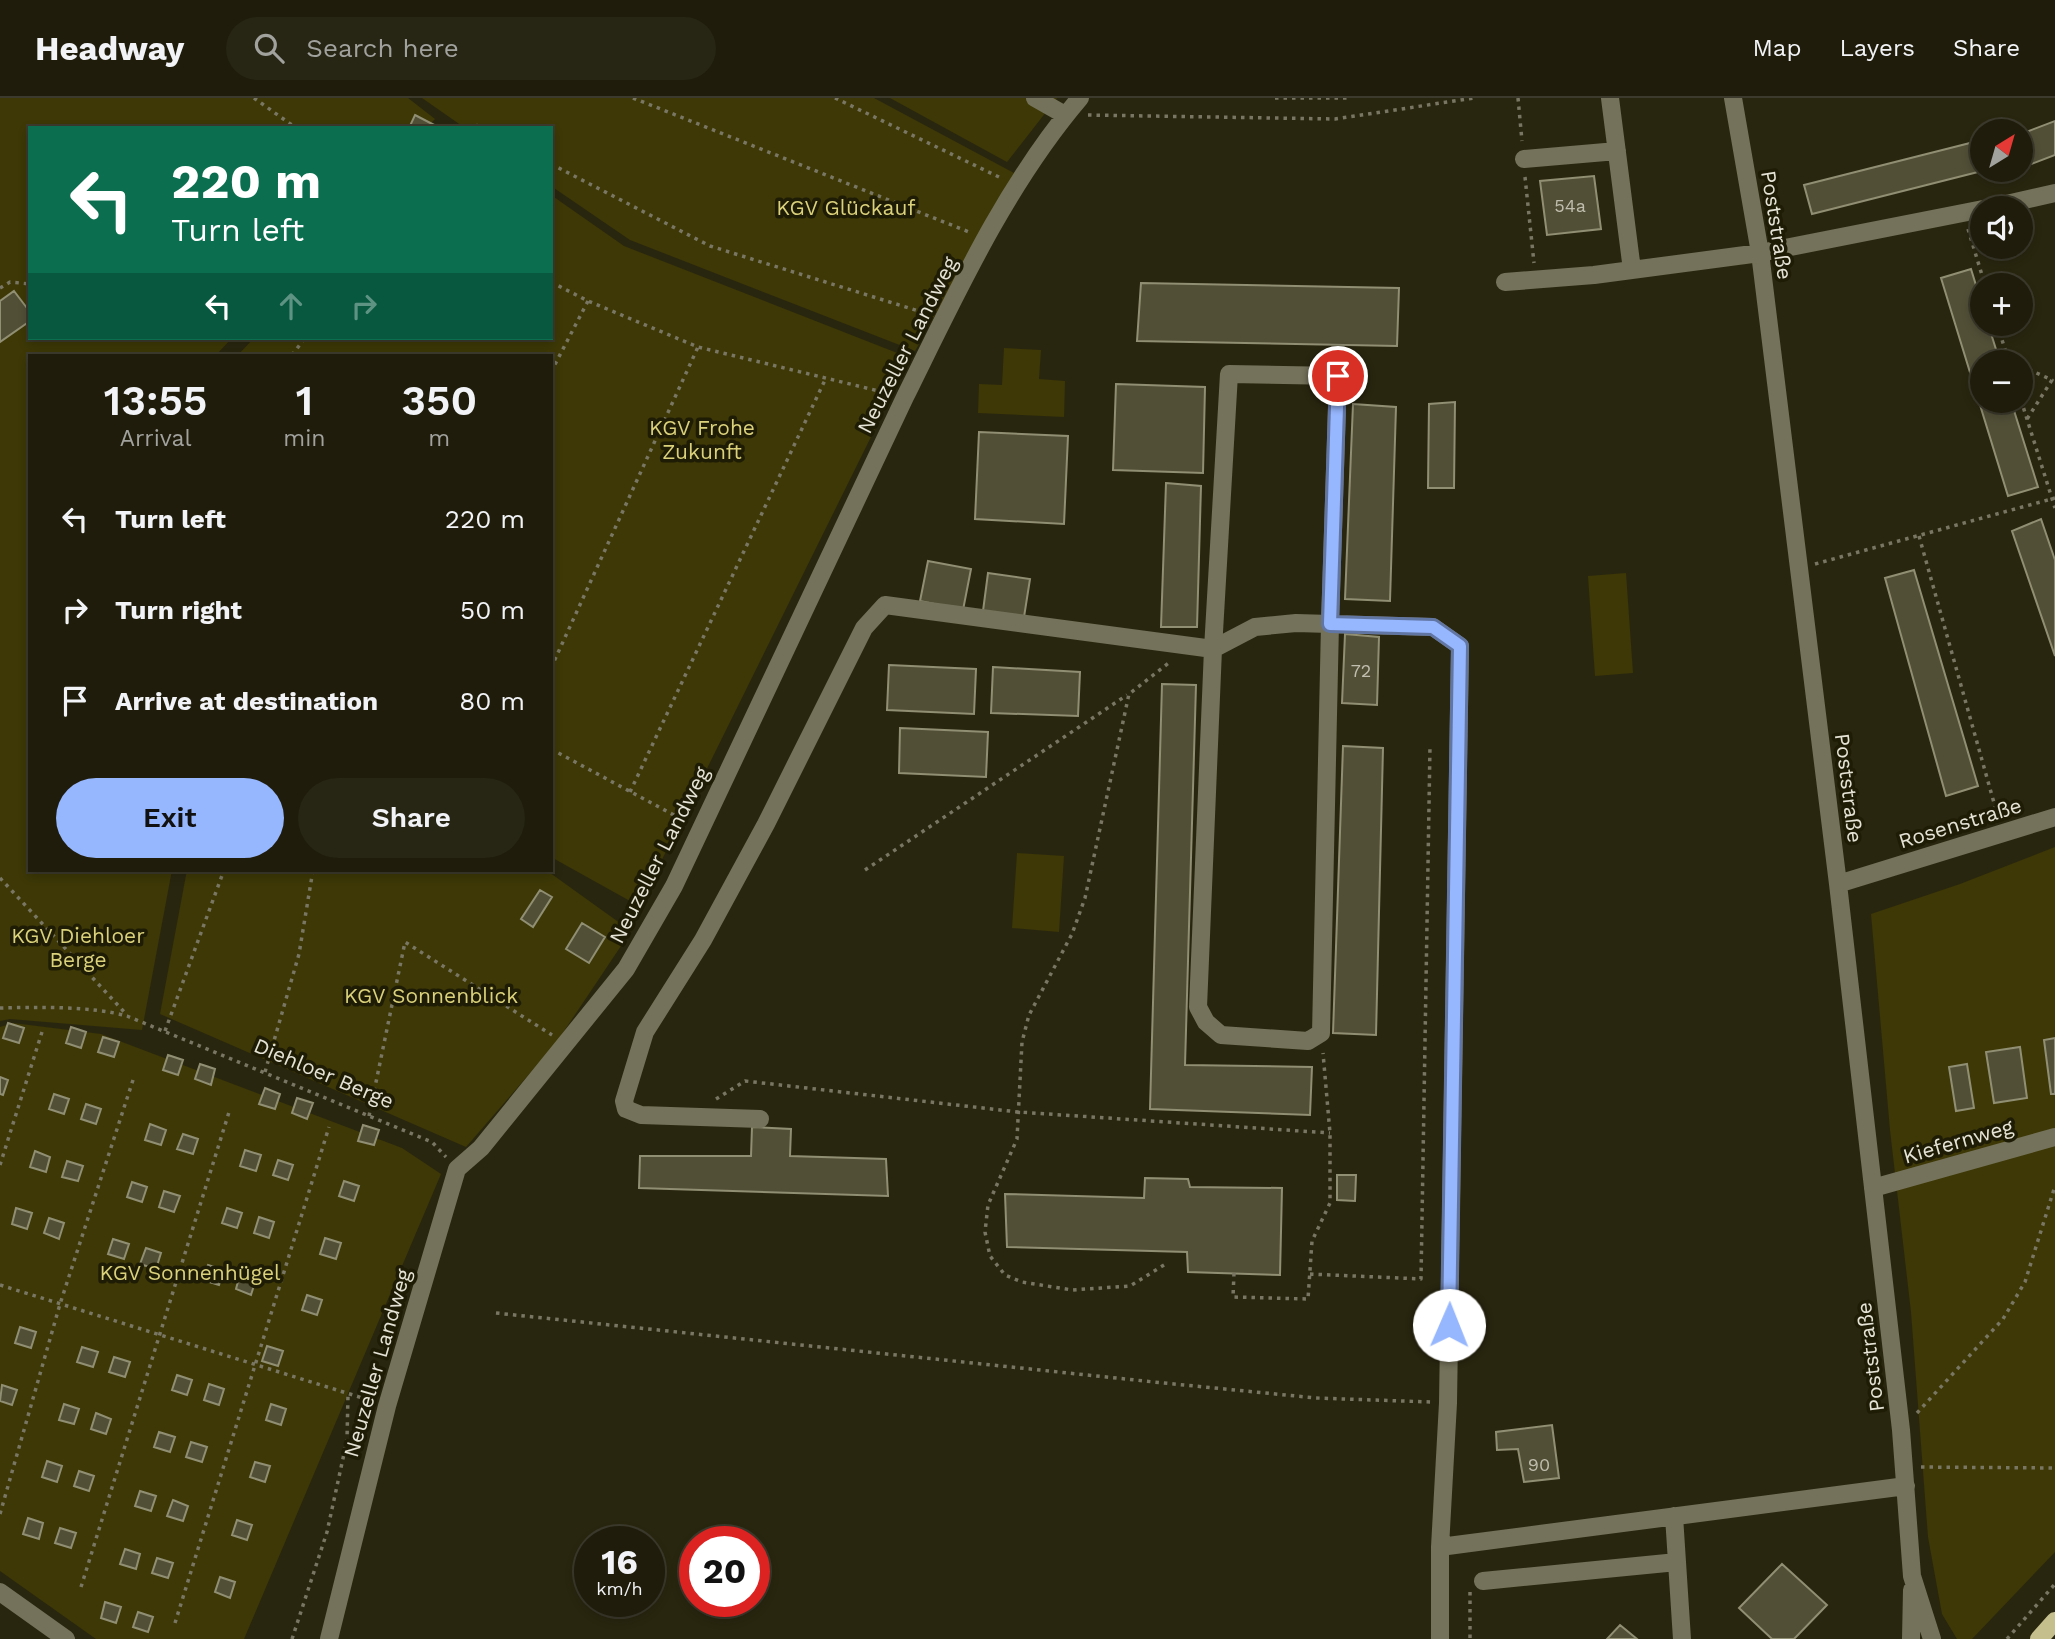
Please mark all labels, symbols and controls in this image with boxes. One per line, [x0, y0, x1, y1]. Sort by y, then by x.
search box [226, 17, 716, 80]
text: Headway [35, 29, 184, 68]
icon: search [250, 29, 288, 67]
text: Search here [306, 33, 459, 63]
text: Map [1753, 34, 1801, 62]
text: Layers [1839, 34, 1915, 62]
text: Share [1953, 34, 2020, 62]
north arrow [1970, 119, 2034, 182]
map controls [1970, 119, 2033, 413]
text: 220 m [171, 152, 321, 210]
icon: left [56, 154, 147, 245]
street label: Poststraße [1756, 169, 1798, 281]
park label: KGV Glückauf [776, 195, 916, 220]
house number: 54a [1554, 195, 1586, 216]
button: sound [1970, 196, 2033, 259]
text: Turn left [171, 211, 304, 249]
street label: Neuzeller Landweg [852, 252, 963, 437]
button: + [1970, 273, 2033, 336]
icon: left [199, 287, 237, 325]
icon: ahead [272, 287, 310, 325]
icon: right [345, 287, 383, 325]
pin [1308, 346, 1368, 406]
button: − [1970, 350, 2033, 413]
icon: arrive [1319, 357, 1357, 395]
text: 13:55 [104, 376, 207, 425]
text: 1 [296, 376, 313, 425]
text: 350 [401, 376, 477, 425]
park label: KGV Frohe Zukunft [649, 415, 755, 464]
text: Arrival [120, 425, 192, 452]
text: min [283, 425, 326, 452]
text: m [428, 425, 450, 452]
icon: left [56, 500, 94, 538]
text: Turn left [115, 504, 226, 534]
text: 220 m [445, 504, 525, 534]
icon: right [56, 591, 94, 629]
text: Turn right [115, 595, 242, 625]
text: 50 m [460, 595, 525, 625]
house number: 72 [1351, 660, 1371, 681]
icon: arrive [56, 682, 94, 720]
text: Arrive at destination [115, 686, 378, 716]
text: 80 m [459, 686, 525, 716]
street label: Poststraße [1830, 732, 1868, 844]
street label: Neuzeller Landweg [604, 762, 715, 947]
button: Exit [56, 778, 284, 858]
button: Share [298, 778, 525, 858]
street label: Rosenstraße [1895, 792, 2025, 854]
park label: KGV Diehloer Berge [11, 923, 145, 972]
park label: KGV Sonnenblick [344, 983, 518, 1008]
street label: Diehloer Berge [250, 1032, 398, 1114]
street label: Kiefernweg [1900, 1113, 2017, 1169]
park label: KGV Sonnenhügel [100, 1260, 281, 1285]
street label: Neuzeller Landweg [338, 1265, 416, 1460]
position arrow [1412, 1288, 1486, 1362]
street label: Poststraße [1851, 1301, 1889, 1413]
house number: 90 [1528, 1454, 1550, 1475]
speed limit sign: 20 [679, 1526, 770, 1617]
text: 16 [601, 1541, 638, 1583]
text: km/h [596, 1578, 643, 1599]

